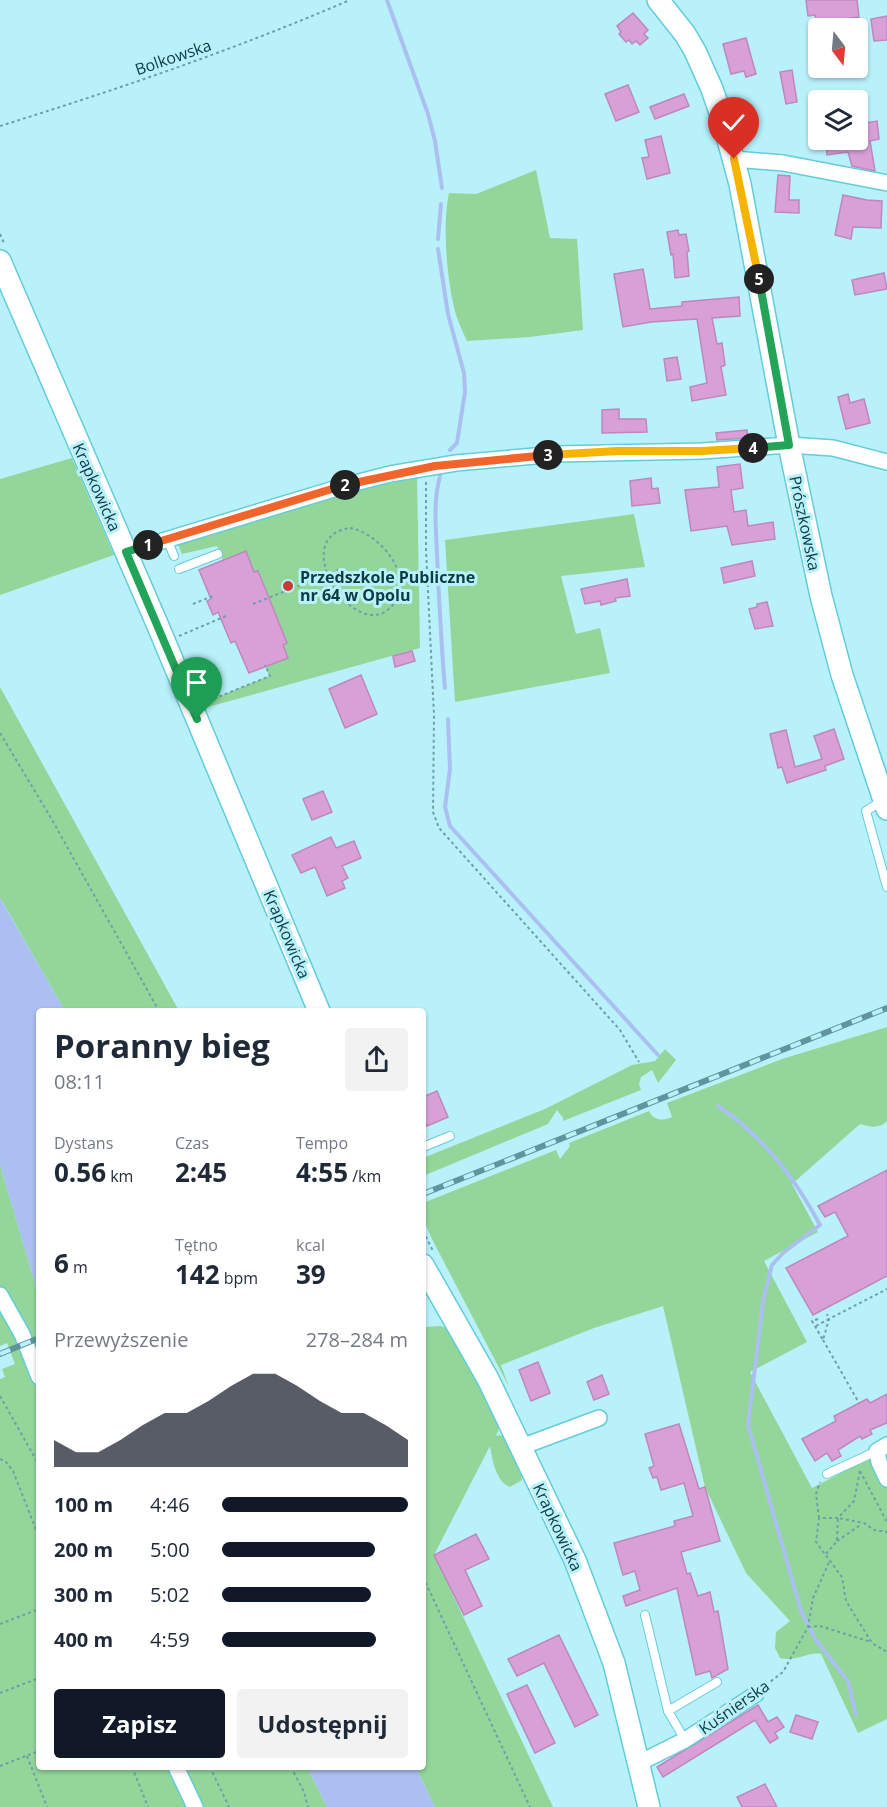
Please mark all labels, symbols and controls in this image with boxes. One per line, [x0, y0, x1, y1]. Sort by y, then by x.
north arrow [808, 18, 868, 78]
map controls [808, 18, 868, 150]
street label: Bolkowska [132, 34, 214, 80]
button: layers [808, 90, 868, 150]
pin [708, 97, 759, 159]
icon: check [717, 106, 750, 139]
pin: 5 [744, 264, 774, 294]
text: 5 [754, 268, 764, 290]
pin: 4 [738, 433, 768, 463]
text: 4 [748, 437, 758, 459]
street label: Krapkowicka [68, 439, 126, 535]
pin: 3 [533, 440, 563, 470]
text: 3 [543, 444, 553, 466]
pin: 2 [330, 470, 360, 500]
text: 2 [340, 474, 350, 496]
street label: Prószkowska [784, 474, 826, 572]
pin: 1 [133, 530, 163, 560]
text: 1 [143, 534, 153, 556]
place label: Przedszkole Publiczne nr 64 w Opolu [300, 566, 475, 606]
marker: Przedszkole Publiczne nr 64 w Opolu [281, 579, 295, 593]
pin [171, 657, 222, 719]
icon: arrive [180, 666, 213, 699]
street label: Krapkowicka [258, 886, 316, 982]
text: Poranny bieg [54, 1023, 270, 1068]
button: share [345, 1028, 408, 1091]
text: 08:11 [54, 1068, 105, 1095]
text: Dystans [54, 1132, 113, 1154]
text: Czas [175, 1132, 209, 1154]
text: Tempo [296, 1132, 348, 1154]
text: 0.56 [54, 1154, 106, 1190]
text: 2:45 [175, 1154, 227, 1190]
text: 4:55 [296, 1154, 348, 1190]
text: km [106, 1165, 133, 1187]
text: /km [348, 1165, 381, 1187]
text: Tętno [175, 1234, 218, 1256]
text: kcal [296, 1234, 325, 1256]
text: 6 [54, 1245, 69, 1281]
text: m [69, 1256, 88, 1278]
text: 142 [175, 1256, 220, 1292]
text: 39 [296, 1256, 326, 1292]
text: bpm [220, 1267, 258, 1289]
text: Przewyższenie [54, 1326, 188, 1353]
text: 278–284 m [306, 1326, 408, 1353]
street label: Krapkowicka [528, 1480, 588, 1574]
text: 100 m [54, 1491, 113, 1518]
text: 4:46 [150, 1491, 190, 1518]
text: 200 m [54, 1536, 113, 1563]
text: 5:00 [150, 1536, 190, 1563]
text: 300 m [54, 1581, 113, 1608]
text: 5:02 [150, 1581, 190, 1608]
text: 400 m [54, 1626, 113, 1653]
text: 4:59 [150, 1626, 190, 1653]
street label: Kuśnierska [694, 1675, 774, 1739]
button: Zapisz [54, 1689, 225, 1758]
button: Udostępnij [237, 1689, 408, 1758]

